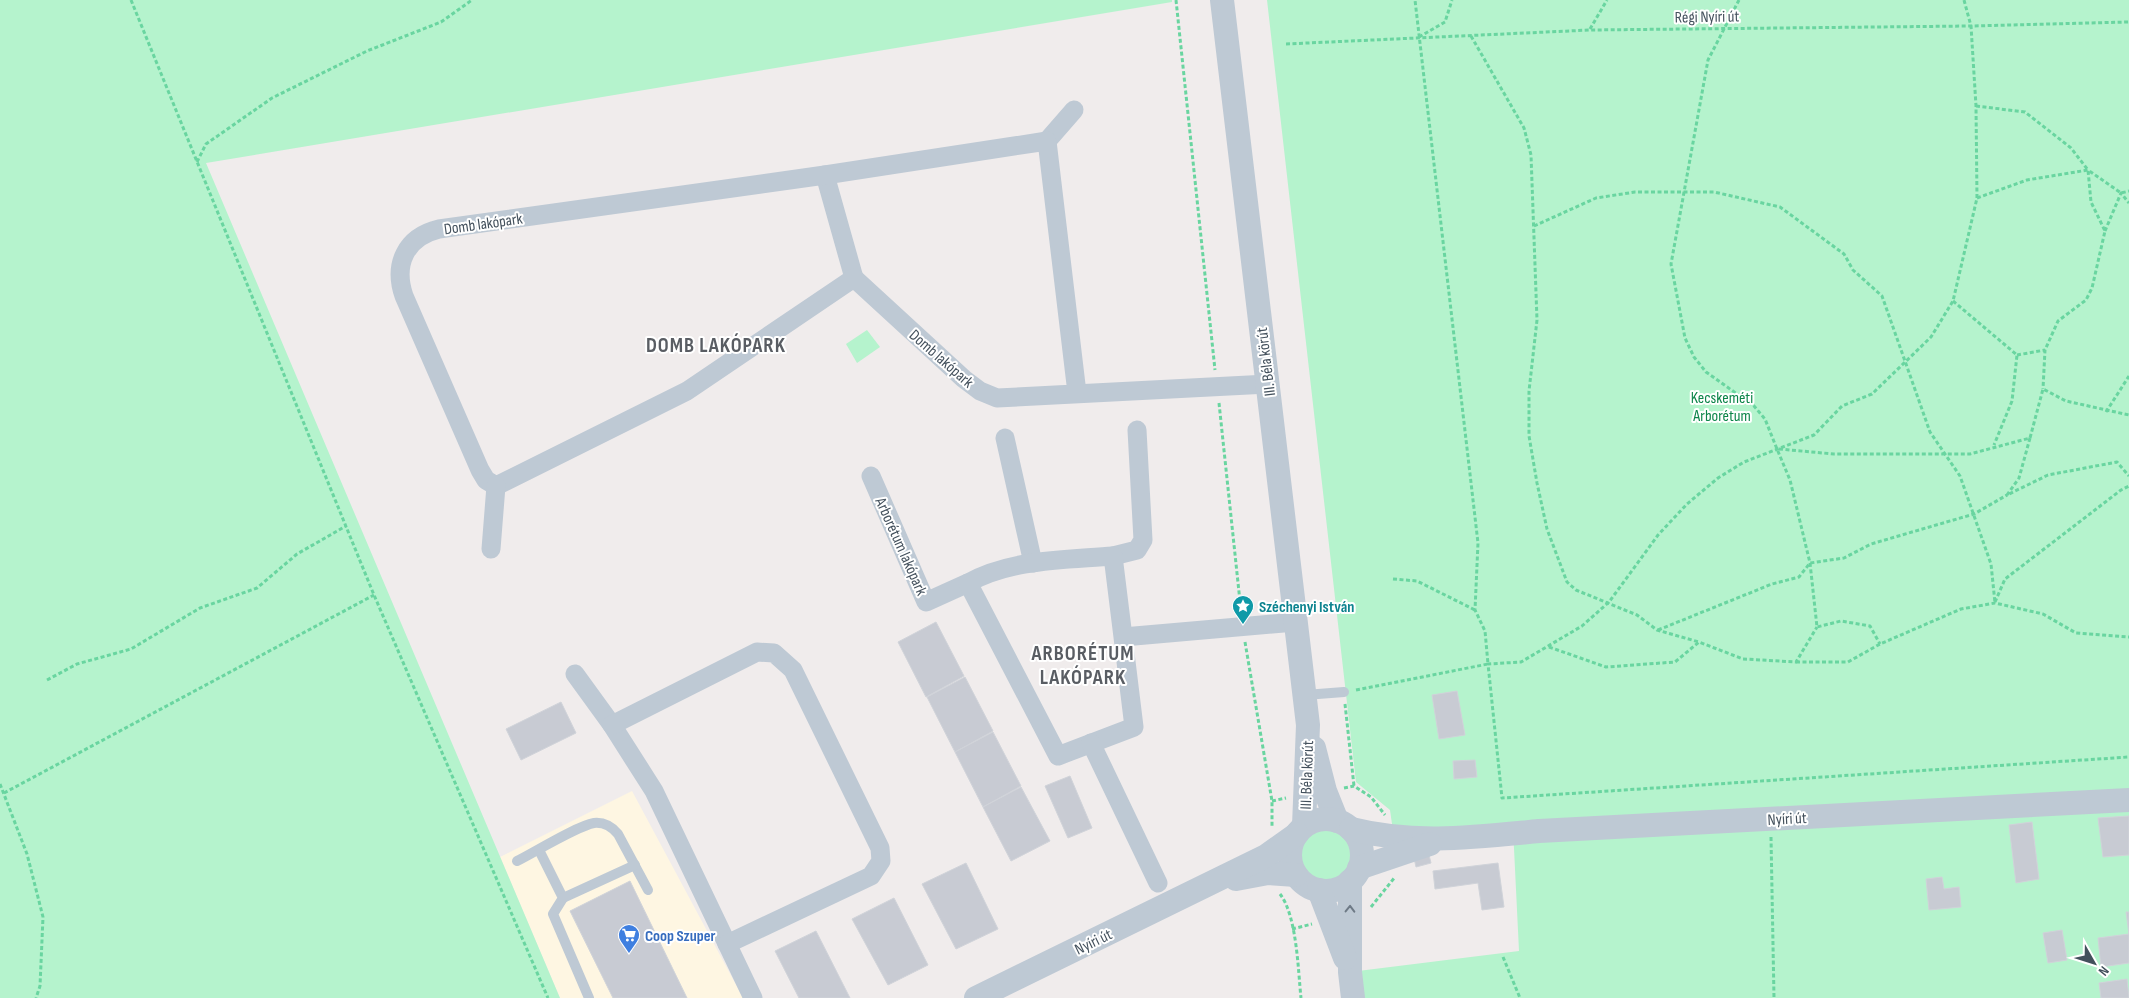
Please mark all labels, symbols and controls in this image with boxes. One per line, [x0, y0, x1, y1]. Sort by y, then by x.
street label: Régi Nyíri út [1675, 7, 1740, 28]
street label: Domb lakópark [443, 210, 524, 239]
street label: Domb lakópark [905, 326, 977, 392]
street label: III. Béla körút [1253, 326, 1280, 397]
district label: DOMB LAKÓPARK [646, 333, 786, 358]
park label: Kecskeméti Arborétum [1691, 389, 1753, 426]
street label: Arborétum lakópark [870, 494, 931, 599]
place icon: Széchenyi István [1231, 594, 1255, 625]
place label: Széchenyi István [1259, 598, 1354, 617]
district label: ARBORÉTUM LAKÓPARK [1030, 641, 1135, 690]
street label: III. Béla körút [1297, 740, 1318, 810]
street label: Nyíri út [1767, 809, 1807, 830]
one-way arrow [1345, 905, 1355, 912]
supermarket icon: Coop Szuper [617, 923, 641, 954]
street label: Nyíri út [1072, 925, 1115, 959]
place label: Coop Szuper [645, 927, 715, 946]
north arrow [2069, 938, 2119, 988]
text: N [2095, 963, 2113, 979]

